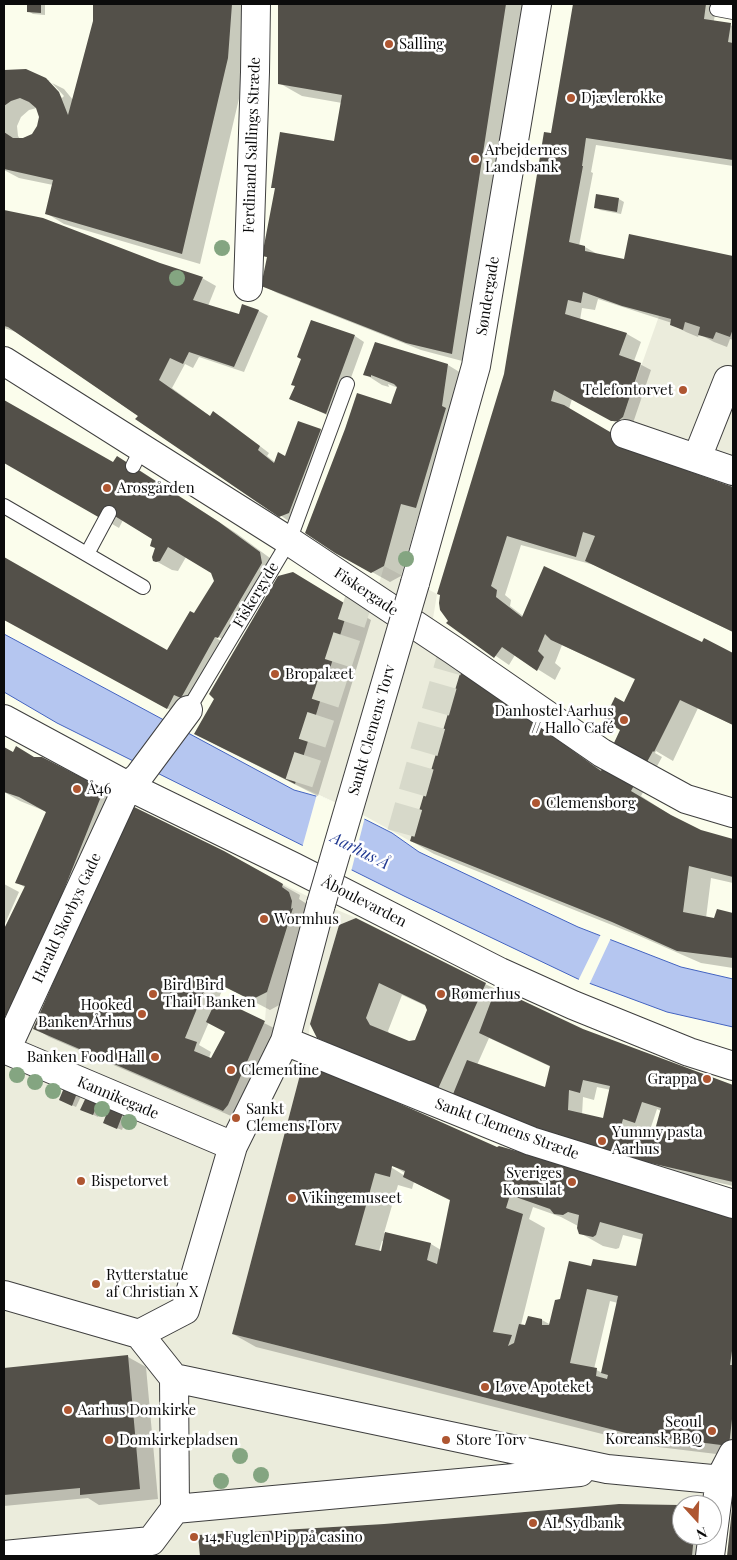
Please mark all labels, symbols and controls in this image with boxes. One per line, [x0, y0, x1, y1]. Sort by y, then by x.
place label: Salling [399, 35, 444, 53]
marker: Salling [383, 38, 395, 50]
street label: Ferdinand Sallings Stræde [240, 57, 264, 233]
place label: Djævlerokke [581, 89, 663, 107]
marker: Djævlerokke [565, 92, 577, 104]
place label: Arbejdernes Landsbank [485, 141, 567, 176]
marker: Arbejdernes Landsbank [469, 153, 481, 165]
street label: Søndergade [473, 255, 503, 337]
place label: Telefontorvet [583, 381, 673, 399]
marker: Telefontorvet [677, 384, 689, 396]
place label: Arosgården [117, 479, 195, 497]
marker: Arosgården [101, 482, 113, 494]
street label: Fiskergyde [229, 559, 283, 631]
street label: Fiskergade [331, 564, 401, 620]
street label: Sankt Clemens Torv [345, 663, 399, 797]
place label: Bropalæet [285, 665, 353, 683]
marker: Bropalæet [269, 668, 281, 680]
place label: Danhostel Aarhus // Hallo Café [495, 702, 614, 737]
marker: Danhostel Aarhus // Hallo Café [618, 714, 630, 726]
place label: Å46 [87, 780, 112, 798]
marker: Å46 [71, 783, 83, 795]
place label: Clemensborg [546, 794, 636, 812]
marker: Clemensborg [530, 797, 542, 809]
water label: Aarhus Å [328, 828, 392, 874]
street label: Harald Skovbys Gade [29, 850, 105, 986]
street label: Åboulevarden [319, 873, 409, 931]
place label: Wormhus [274, 910, 339, 928]
marker: Wormhus [258, 913, 270, 925]
place label: Bird Bird Thai I Banken [163, 976, 256, 1011]
place label: Rømerhus [451, 985, 520, 1003]
marker: Bird Bird Thai I Banken [147, 988, 159, 1000]
marker: Rømerhus [435, 988, 447, 1000]
place label: Hooked Banken Århus [38, 996, 132, 1031]
marker: Hooked Banken Århus [136, 1008, 148, 1020]
place label: Banken Food Hall [27, 1048, 145, 1066]
marker: Banken Food Hall [149, 1051, 161, 1063]
place label: Clementine [241, 1061, 319, 1079]
marker: Clementine [225, 1064, 237, 1076]
place label: Grappa [647, 1070, 697, 1088]
street label: Kannikegade [75, 1073, 161, 1123]
marker: Grappa [701, 1073, 713, 1085]
street label: Sankt Clemens Stræde [433, 1095, 581, 1163]
place label: Sankt Clemens Torv [246, 1100, 339, 1135]
marker: Sankt Clemens Torv [230, 1112, 242, 1124]
place label: Yummy pasta Aarhus [612, 1123, 703, 1158]
marker: Yummy pasta Aarhus [596, 1135, 608, 1147]
place label: Sveriges Konsulat [503, 1164, 562, 1199]
place label: Bispetorvet [91, 1172, 168, 1190]
marker: Bispetorvet [75, 1175, 87, 1187]
marker: Sveriges Konsulat [566, 1176, 578, 1188]
place label: Vikingemuseet [302, 1189, 401, 1207]
marker: Vikingemuseet [286, 1192, 298, 1204]
place label: Rytterstatue af Christian X [106, 1266, 198, 1301]
marker: Rytterstatue af Christian X [90, 1278, 102, 1290]
place label: Løve Apoteket [495, 1378, 590, 1396]
marker: Løve Apoteket [479, 1381, 491, 1393]
place label: Aarhus Domkirke [78, 1401, 196, 1419]
marker: Aarhus Domkirke [62, 1404, 74, 1416]
place label: Seoul Koreansk BBQ [605, 1413, 702, 1448]
marker: Seoul Koreansk BBQ [706, 1425, 718, 1437]
place label: Domkirkepladsen [119, 1431, 238, 1449]
place label: Store Torv [456, 1431, 526, 1449]
marker: Domkirkepladsen [103, 1434, 115, 1446]
marker: Store Torv [440, 1434, 452, 1446]
north arrow [672, 1495, 722, 1545]
place label: AL Sydbank [543, 1514, 622, 1532]
marker: AL Sydbank [527, 1517, 539, 1529]
text: N [694, 1523, 710, 1544]
place label: 14. Fuglen Pip på casino [204, 1528, 363, 1546]
marker: 14. Fuglen Pip på casino [188, 1531, 200, 1543]

